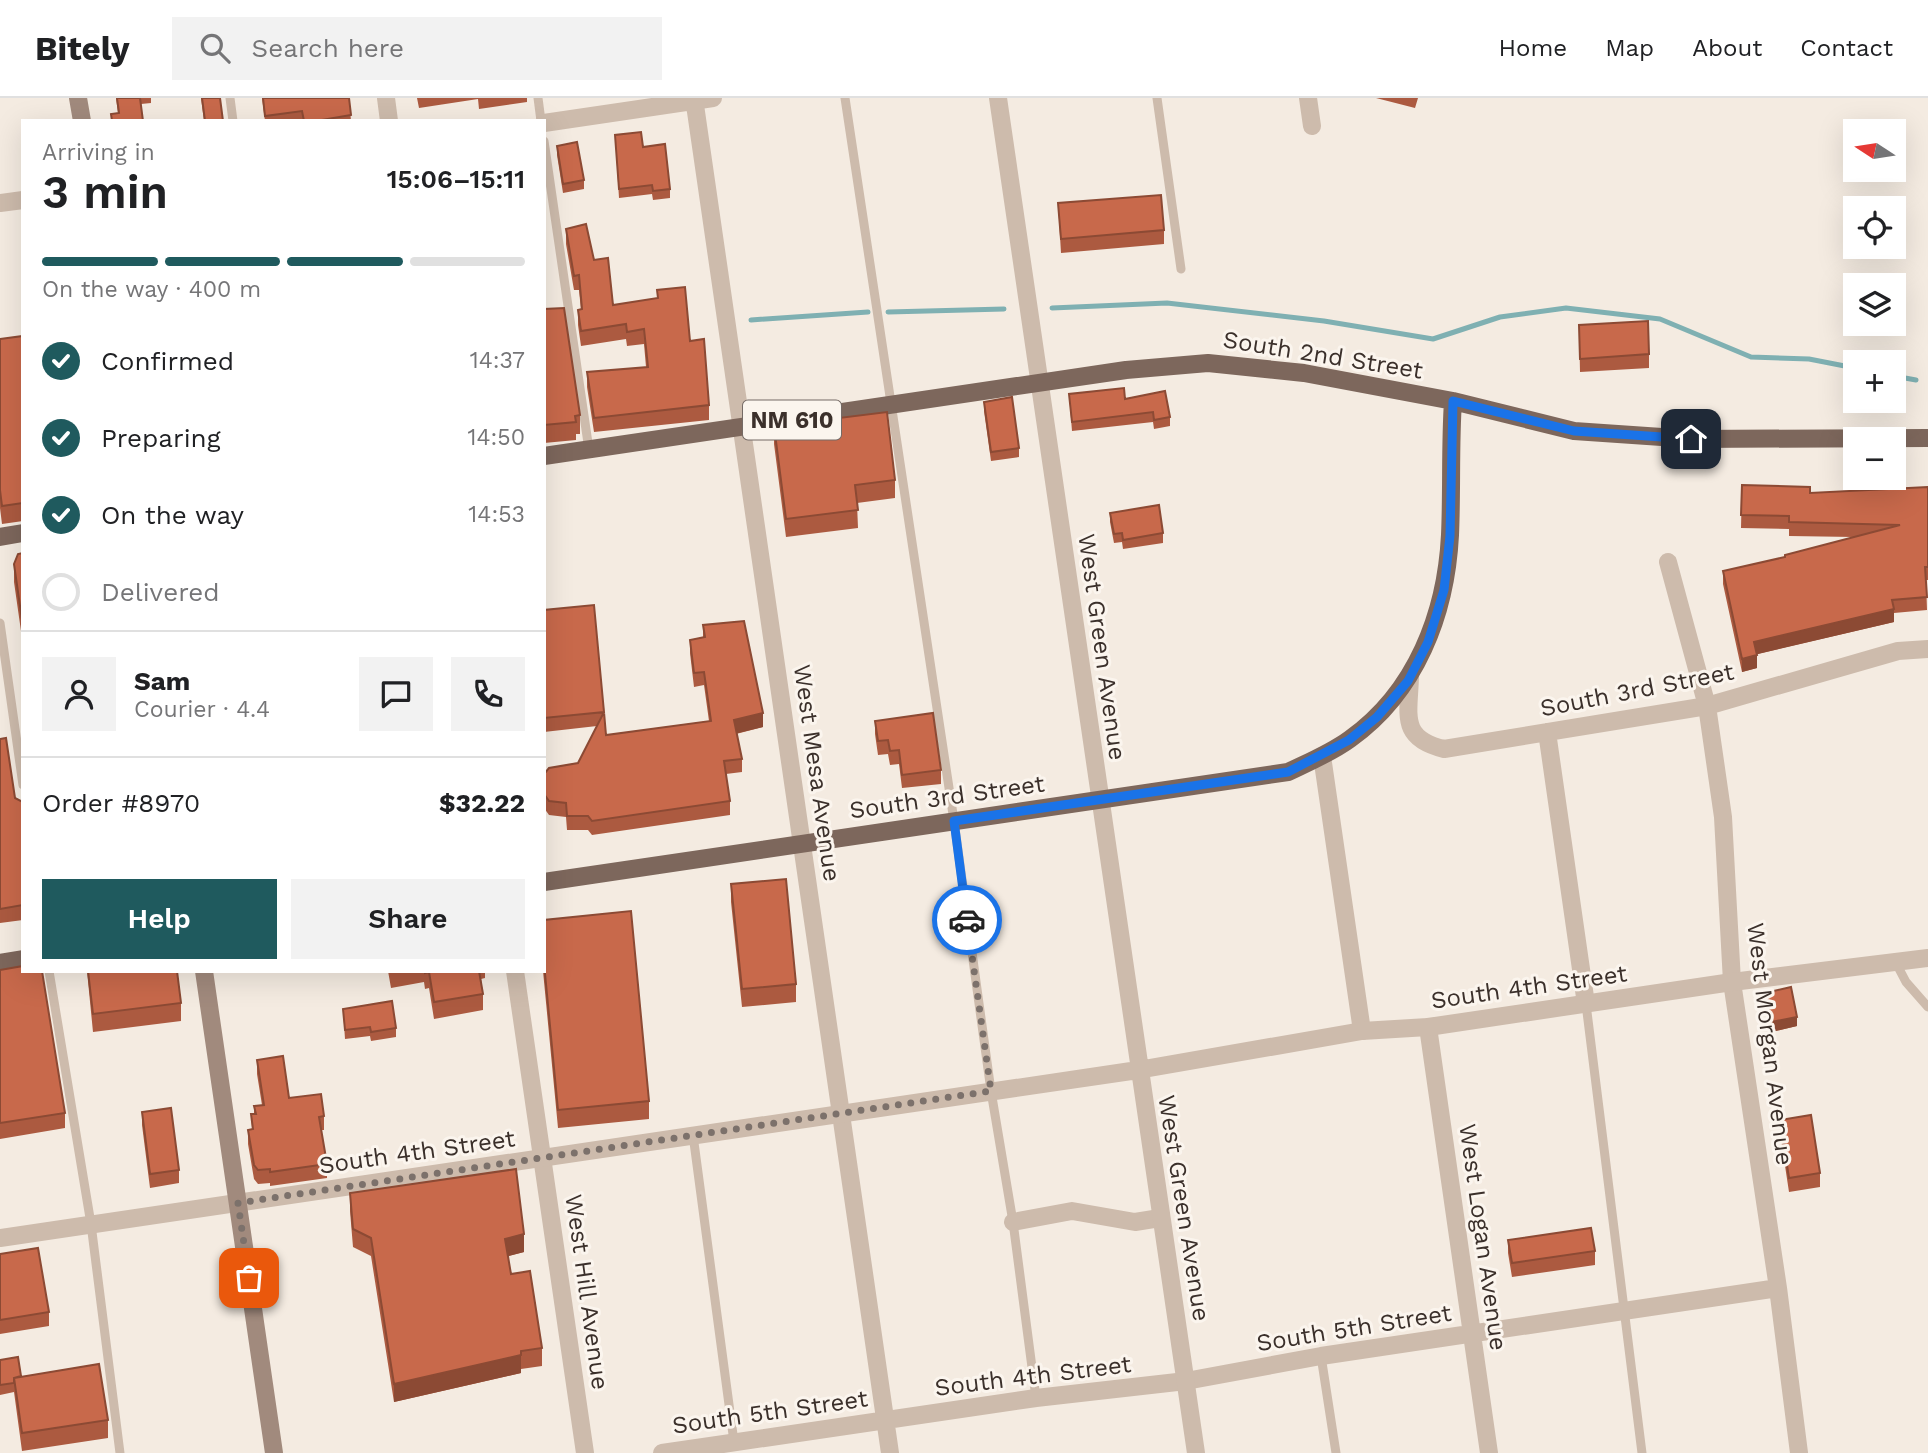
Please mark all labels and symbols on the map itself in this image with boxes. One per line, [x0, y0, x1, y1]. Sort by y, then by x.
north arrow [1843, 119, 1906, 182]
street label: South 2nd Street [1221, 325, 1425, 385]
road number: NM 610 [743, 400, 841, 440]
pin [1661, 409, 1721, 469]
street label: West Green Avenue [1072, 532, 1132, 762]
street label: South 3rd Street [1538, 658, 1736, 722]
street label: West Mesa Avenue [788, 663, 846, 883]
street label: South 3rd Street [848, 769, 1046, 825]
courier [932, 885, 1002, 955]
street label: West Morgan Avenue [1741, 921, 1799, 1167]
street label: South 4th Street [1429, 959, 1629, 1015]
street label: West Green Avenue [1152, 1093, 1216, 1323]
street label: West Logan Avenue [1453, 1122, 1513, 1352]
street label: South 4th Street [317, 1124, 517, 1180]
street label: West Hill Avenue [559, 1193, 615, 1391]
pin [219, 1248, 279, 1308]
street label: South 5th Street [1255, 1299, 1453, 1357]
street label: South 4th Street [933, 1350, 1133, 1402]
street label: South 5th Street [671, 1384, 869, 1440]

